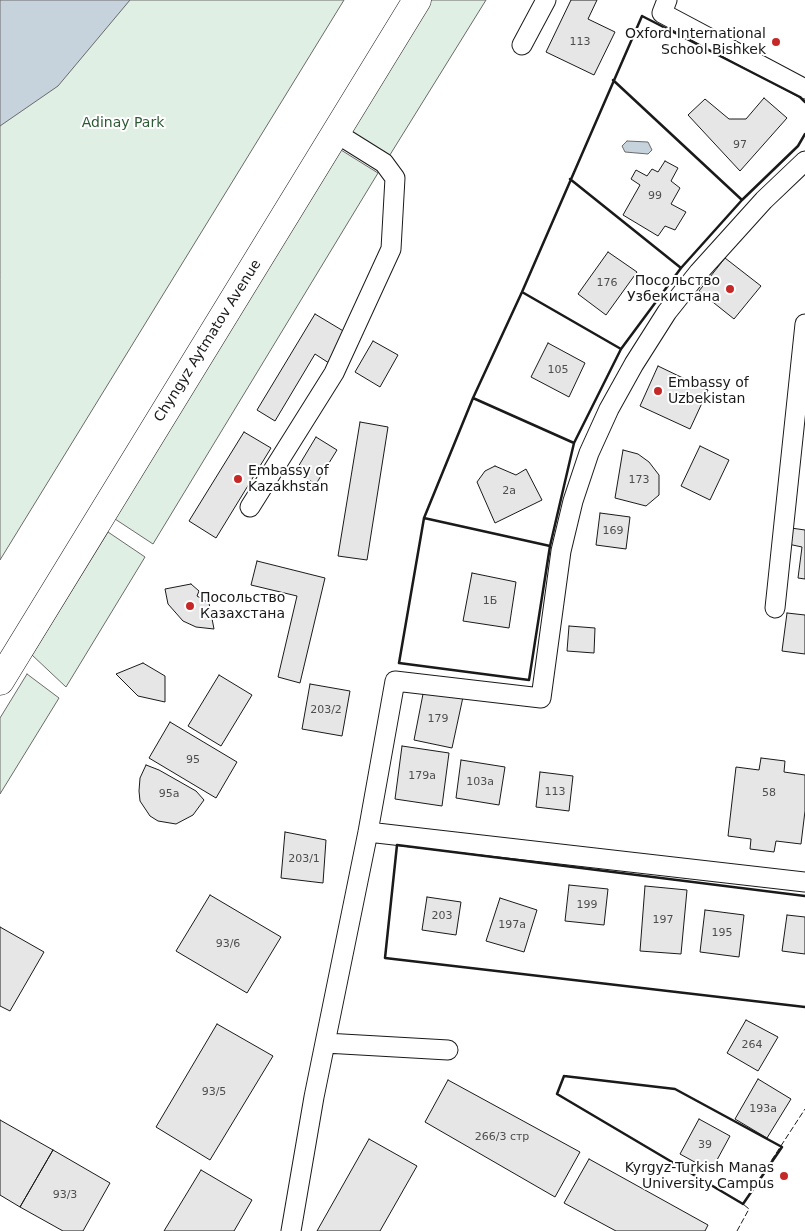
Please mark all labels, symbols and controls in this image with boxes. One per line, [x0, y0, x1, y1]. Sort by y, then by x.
place label: Oxford International School Bishkek [625, 26, 766, 58]
house number: 113 [570, 35, 590, 49]
marker: Oxford International School Bishkek [770, 36, 782, 48]
park label: Adinay Park [82, 115, 164, 131]
house number: 97 [733, 138, 747, 152]
house number: 99 [648, 189, 662, 203]
street label: Chyngyz Aytmatov Avenue [151, 257, 265, 425]
place label: Посольство Узбекистана [627, 273, 720, 306]
house number: 176 [597, 276, 617, 290]
marker: Посольство Узбекистана [724, 283, 736, 295]
house number: 105 [548, 363, 568, 377]
place label: Embassy of Uzbekistan [668, 375, 749, 408]
marker: Embassy of Uzbekistan [652, 385, 664, 397]
place label: Embassy of Kazakhstan [248, 463, 329, 496]
marker: Embassy of Kazakhstan [232, 473, 244, 485]
house number: 173 [629, 473, 649, 487]
house number: 2а [502, 484, 516, 498]
house number: 169 [603, 524, 623, 538]
place label: Посольство Казахстана [200, 590, 285, 622]
house number: 1Б [483, 594, 497, 608]
marker: Посольство Казахстана [184, 600, 196, 612]
house number: 203/2 [310, 703, 342, 717]
house number: 179 [428, 712, 448, 726]
house number: 95 [186, 753, 200, 767]
house number: 179а [408, 769, 436, 783]
house number: 103а [466, 775, 494, 789]
house number: 113 [545, 785, 565, 799]
house number: 58 [762, 786, 776, 800]
house number: 95а [159, 787, 179, 801]
house number: 203/1 [288, 852, 320, 866]
house number: 199 [577, 898, 597, 912]
house number: 203 [432, 909, 452, 923]
house number: 197 [653, 913, 673, 927]
house number: 197а [498, 918, 526, 932]
house number: 195 [712, 926, 732, 940]
house number: 93/6 [216, 937, 240, 951]
house number: 264 [742, 1038, 762, 1052]
house number: 93/5 [202, 1085, 226, 1099]
house number: 193а [749, 1102, 777, 1116]
house number: 266/3 стр [475, 1130, 529, 1144]
house number: 39 [698, 1138, 712, 1152]
place label: Kyrgyz-Turkish Manas University Campus [625, 1160, 774, 1192]
marker: Kyrgyz-Turkish Manas University Campus [778, 1170, 790, 1182]
house number: 93/3 [53, 1188, 77, 1202]

